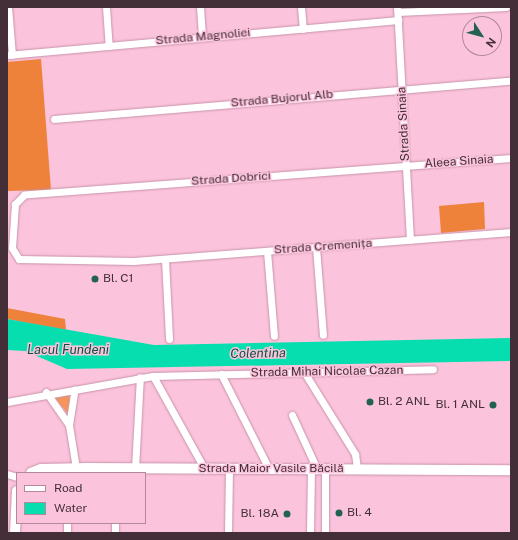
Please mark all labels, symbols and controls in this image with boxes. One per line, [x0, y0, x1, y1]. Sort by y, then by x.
north arrow [462, 16, 502, 56]
street label: Strada Magnoliei [155, 26, 251, 48]
text: N [484, 35, 498, 49]
street label: Strada Sinaia [395, 86, 413, 162]
street label: Strada Bujorul Alb [230, 87, 334, 111]
street label: Aleea Sinaia [424, 152, 494, 172]
street label: Strada Dobrici [191, 169, 271, 189]
street label: Strada Cremenița [273, 236, 373, 258]
place label: Bl. C1 [103, 272, 134, 286]
marker: Bl. C1 [90, 274, 100, 284]
water label: Lacul Fundeni [27, 342, 109, 358]
water label: Colentina [230, 346, 286, 362]
street label: Strada Mihai Nicolae Cazan [250, 363, 404, 381]
place label: Bl. 2 ANL [378, 395, 430, 409]
marker: Bl. 2 ANL [365, 397, 375, 407]
place label: Bl. 1 ANL [435, 398, 485, 412]
marker: Bl. 1 ANL [488, 400, 498, 410]
street label: Strada Maior Vasile Băcilă [198, 462, 344, 476]
legend [16, 472, 146, 524]
text: Road [54, 481, 82, 495]
text: Water [54, 501, 87, 515]
place label: Bl. 4 [347, 506, 372, 520]
place label: Bl. 18A [240, 507, 279, 521]
marker: Bl. 4 [334, 508, 344, 518]
marker: Bl. 18A [282, 509, 292, 519]

